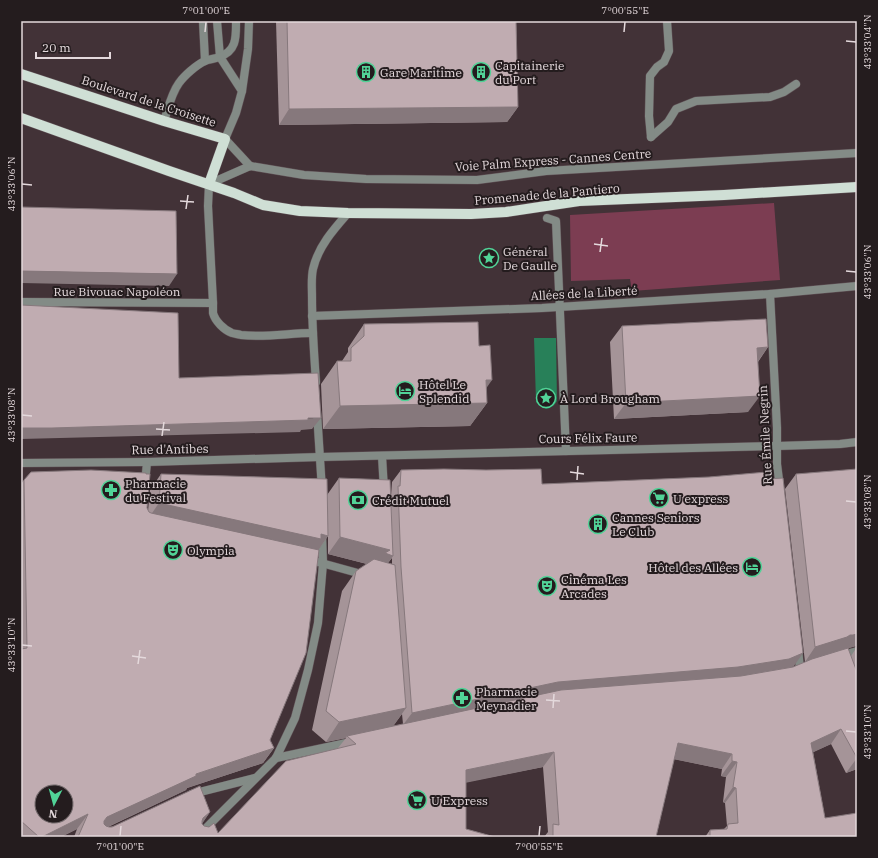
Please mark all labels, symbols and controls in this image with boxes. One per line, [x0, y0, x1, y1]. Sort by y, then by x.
text: 7°01'00"E [182, 4, 230, 17]
text: 7°00'55"E [601, 4, 649, 17]
text: 43°33'04"N [861, 14, 874, 70]
scale bar [36, 34, 110, 60]
text: 20 m [42, 40, 71, 55]
place label: Capitainerie du Port [495, 58, 565, 87]
building icon: Gare Maritime [355, 61, 377, 83]
building icon: Capitainerie du Port [470, 61, 492, 83]
place label: Gare Maritime [380, 65, 462, 80]
street label: Boulevard de la Croisette [80, 72, 218, 130]
street label: Voie Palm Express - Cannes Centre [454, 146, 652, 174]
text: 43°33'06"N [5, 156, 18, 212]
street label: Promenade de la Pantiero [474, 180, 620, 208]
place label: Général De Gaulle [503, 244, 557, 273]
text: 43°33'06"N [861, 244, 874, 300]
place icon: Général De Gaulle [478, 247, 500, 269]
street label: Allées de la Liberté [530, 283, 638, 303]
street label: Rue Bivouac Napoléon [53, 284, 181, 299]
place label: Hôtel Le Splendid [419, 377, 469, 406]
hotel icon: Hôtel Le Splendid [394, 380, 416, 402]
street label: Rue Émile Negrin [755, 385, 775, 485]
text: 43°33'08"N [5, 387, 18, 443]
place icon: À Lord Brougham [535, 387, 557, 409]
place label: À Lord Brougham [560, 391, 660, 406]
street label: Cours Félix Faure [538, 430, 638, 446]
street label: Rue d'Antibes [131, 441, 209, 457]
text: 43°33'08"N [861, 474, 874, 530]
place label: Pharmacie du Festival [125, 476, 187, 505]
pharmacy icon: Pharmacie du Festival [100, 479, 122, 501]
supermarket icon: U express [648, 487, 670, 509]
bank icon: Crédit Mutuel [347, 489, 369, 511]
place label: U express [673, 491, 729, 506]
place label: Crédit Mutuel [372, 493, 450, 508]
place label: Cannes Seniors Le Club [612, 510, 700, 539]
building icon: Cannes Seniors Le Club [587, 513, 609, 535]
theatre icon: Olympia [162, 539, 184, 561]
place label: Olympia [187, 543, 235, 558]
hotel icon: Hôtel des Allées [741, 556, 763, 578]
place label: Hôtel des Allées [648, 560, 738, 575]
place label: Cinéma Les Arcades [561, 572, 627, 601]
theatre icon: Cinéma Les Arcades [536, 575, 558, 597]
text: 43°33'10"N [5, 617, 18, 673]
place label: Pharmacie Meynadier [476, 684, 537, 713]
pharmacy icon: Pharmacie Meynadier [451, 687, 473, 709]
text: 43°33'10"N [861, 704, 874, 760]
north arrow [34, 784, 74, 824]
supermarket icon: U Express [406, 789, 428, 811]
place label: U Express [431, 793, 488, 808]
text: N [48, 806, 58, 821]
text: 7°01'00"E [96, 840, 144, 853]
text: 7°00'55"E [515, 840, 563, 853]

